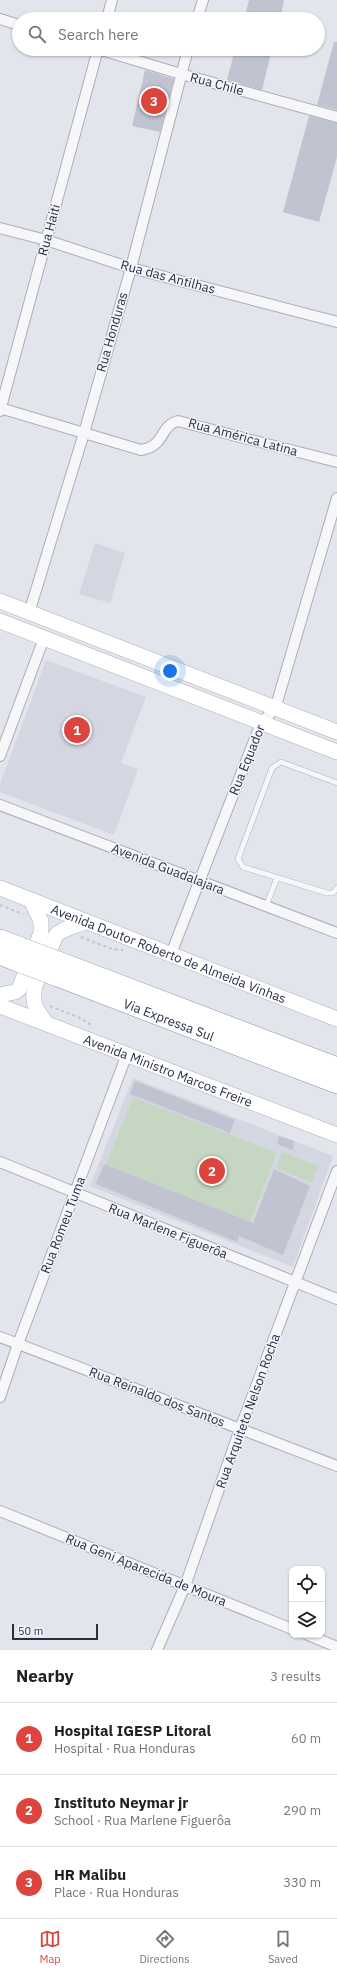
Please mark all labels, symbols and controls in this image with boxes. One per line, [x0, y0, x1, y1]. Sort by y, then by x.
search box [12, 12, 325, 56]
icon: search [26, 23, 48, 45]
text: Search here [58, 25, 138, 44]
street label: Rua Chile [188, 69, 246, 99]
pin: 3 [141, 86, 167, 116]
street label: Rua Haiti [34, 202, 64, 258]
street label: Rua das Antilhas [119, 256, 217, 298]
street label: Rua Honduras [92, 290, 132, 374]
street label: Rua América Latina [186, 414, 300, 460]
your location [160, 661, 180, 681]
pin: 1 [64, 715, 90, 745]
street label: Rua Equador [225, 722, 269, 798]
street label: Avenida Guadalajara [109, 840, 227, 898]
street label: Avenida Doutor Roberto de Almeida Vinhas [49, 900, 289, 1007]
street label: Via Expressa Sul [121, 995, 217, 1045]
street label: Avenida Ministro Marcos Freire [81, 1030, 255, 1110]
pin: 2 [199, 1156, 225, 1186]
street label: Rua Romeu Tuma [37, 1174, 89, 1276]
street label: Rua Marlene Figuerôa [106, 1199, 230, 1263]
street label: Rua Arquiteto Nelson Rocha [212, 1331, 284, 1491]
street label: Rua Reinaldo dos Santos [87, 1363, 227, 1431]
street label: Rua Geni Aparecida de Moura [63, 1530, 229, 1610]
map controls [289, 1566, 325, 1638]
button: locate [289, 1566, 325, 1602]
button: layers [289, 1602, 325, 1638]
scale bar [12, 1622, 98, 1641]
text: 50 m [18, 1624, 43, 1638]
text: Nearby [16, 1665, 74, 1687]
text: 3 results [270, 1668, 321, 1685]
text: Hospital IGESP Litoral [54, 1721, 211, 1740]
text: 1 [25, 1730, 33, 1747]
text: 60 m [291, 1730, 321, 1747]
text: Hospital · Rua Honduras [54, 1740, 196, 1757]
text: Instituto Neymar jr [54, 1793, 188, 1812]
text: 2 [25, 1802, 33, 1819]
text: 290 m [283, 1802, 321, 1819]
text: School · Rua Marlene Figuerôa [54, 1812, 231, 1829]
text: HR Malibu [54, 1865, 126, 1884]
text: 3 [25, 1874, 33, 1891]
text: 330 m [283, 1874, 321, 1891]
text: Place · Rua Honduras [54, 1884, 179, 1901]
tab: Map [39, 1928, 61, 1966]
tab: Directions [139, 1928, 190, 1966]
tab: Saved [268, 1928, 298, 1966]

